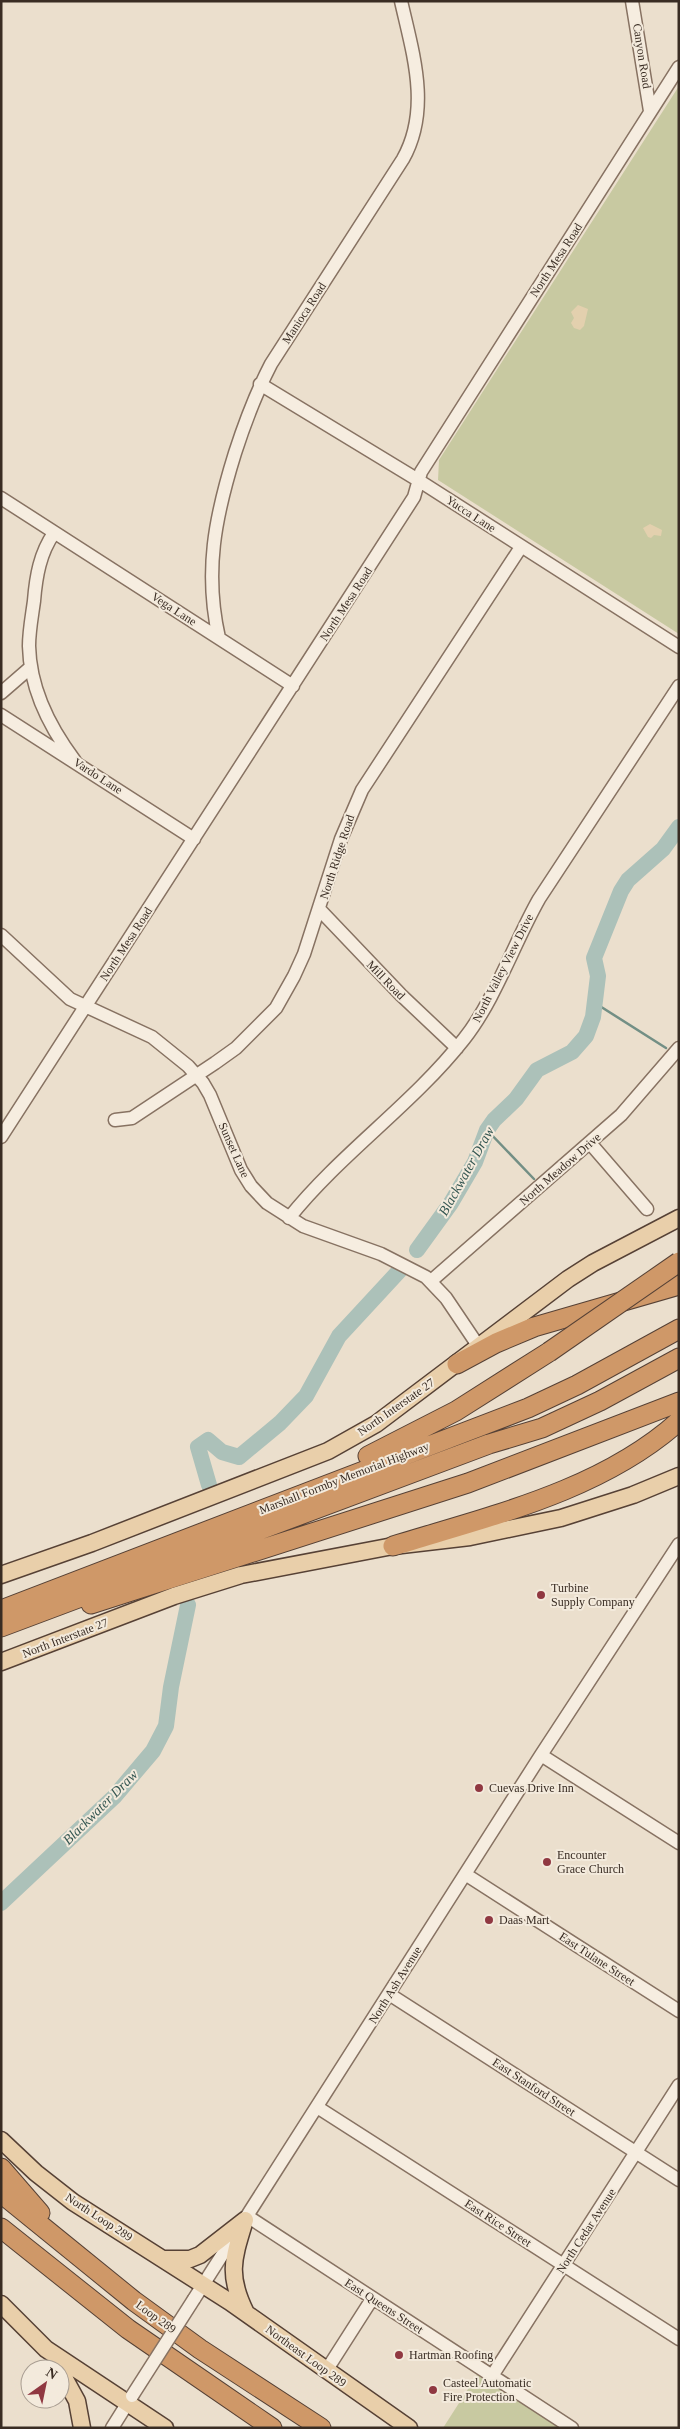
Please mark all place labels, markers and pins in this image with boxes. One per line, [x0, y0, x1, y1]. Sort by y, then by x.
place label: Turbine Supply Company [551, 1581, 635, 1609]
marker: Turbine Supply Company [535, 1589, 547, 1601]
place label: Cuevas Drive Inn [489, 1781, 574, 1795]
marker: Cuevas Drive Inn [473, 1782, 485, 1794]
place label: Encounter Grace Church [557, 1848, 624, 1876]
marker: Encounter Grace Church [541, 1856, 553, 1868]
place label: Daas Mart [499, 1913, 550, 1927]
marker: Daas Mart [483, 1914, 495, 1926]
place label: Hartman Roofing [409, 2348, 493, 2362]
marker: Hartman Roofing [393, 2349, 405, 2361]
place label: Casteel Automatic Fire Protection [443, 2376, 531, 2404]
marker: Casteel Automatic Fire Protection [427, 2384, 439, 2396]

